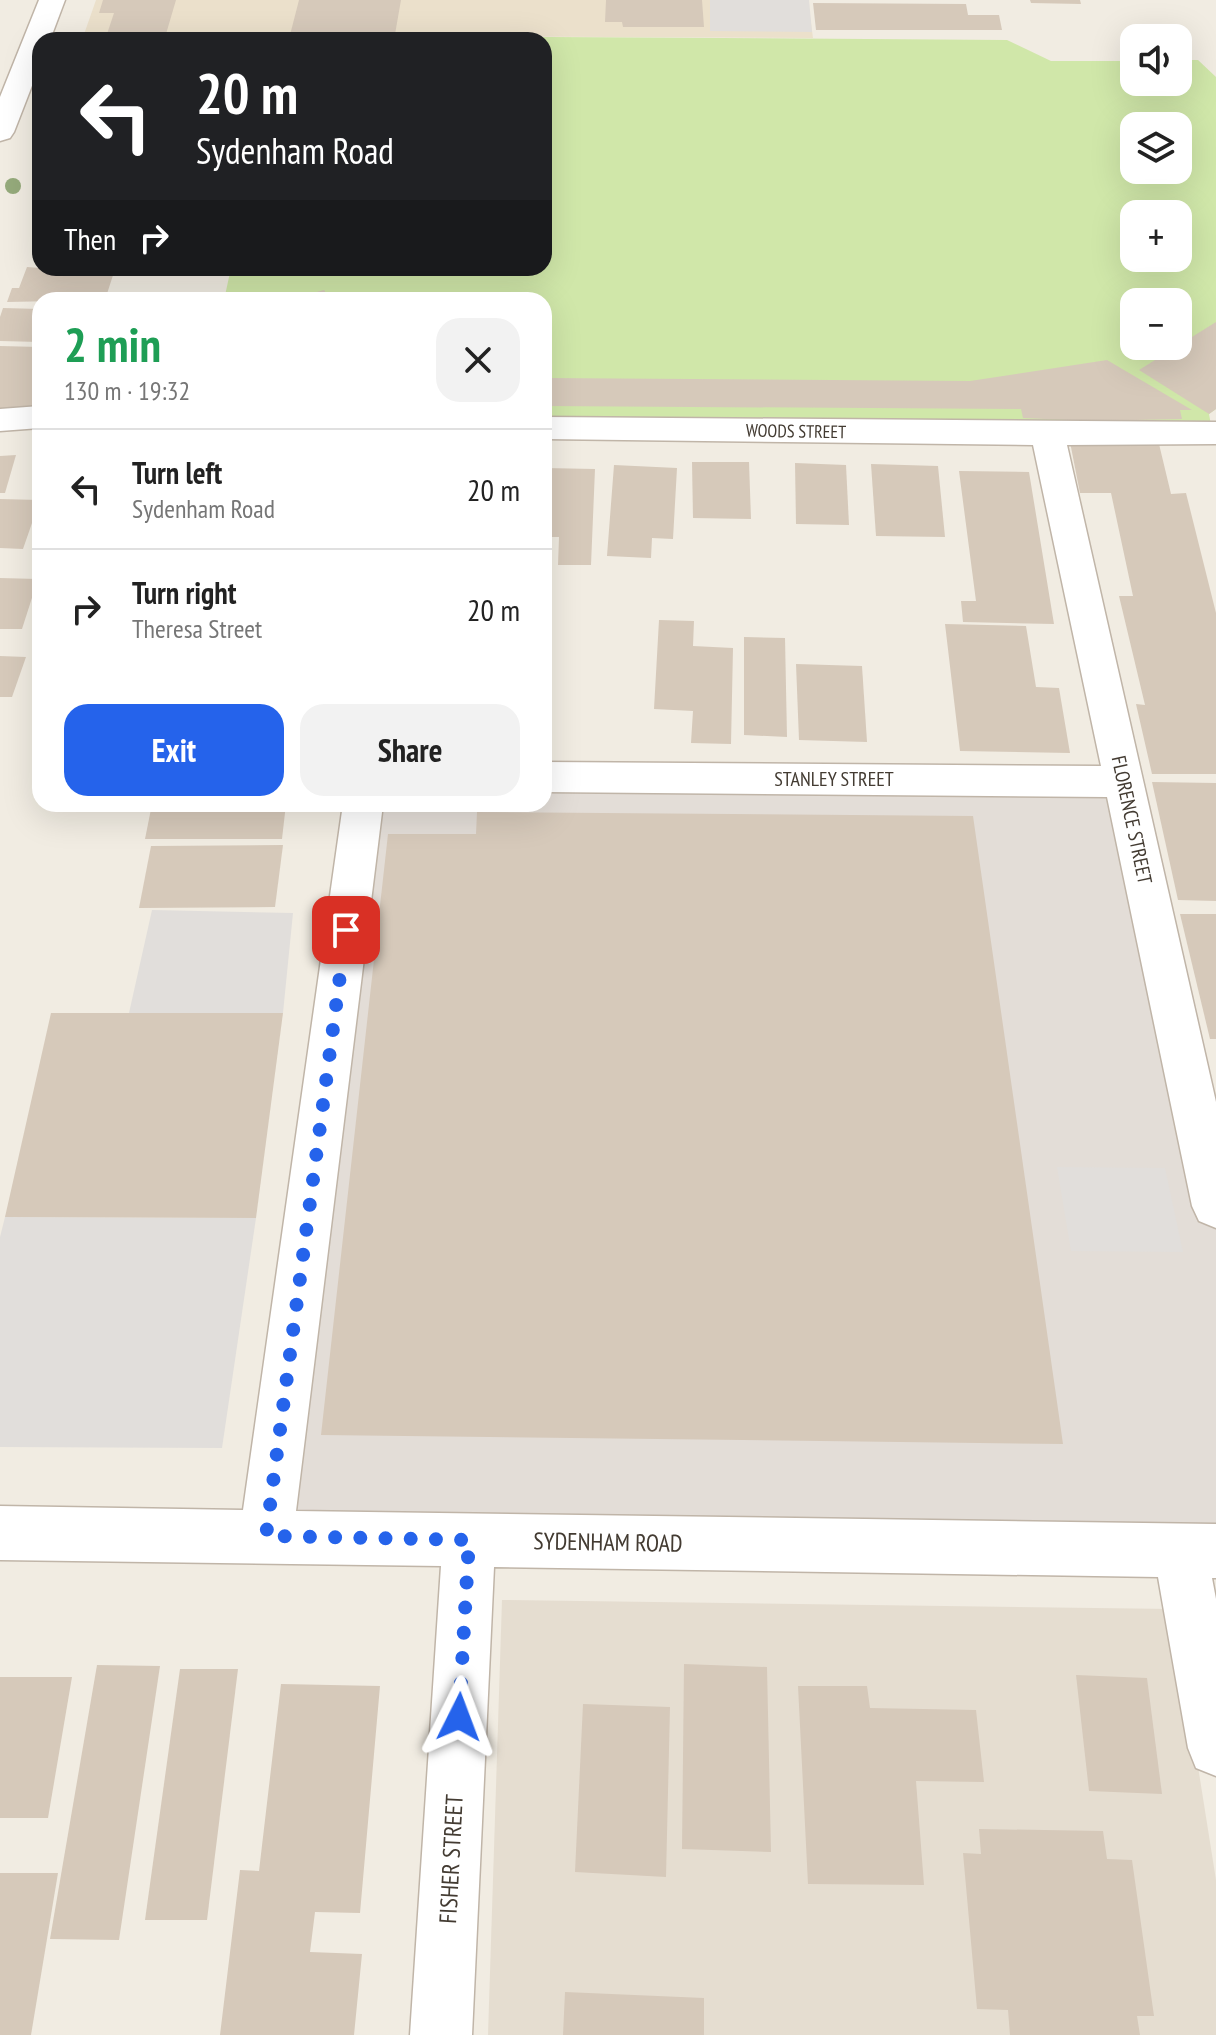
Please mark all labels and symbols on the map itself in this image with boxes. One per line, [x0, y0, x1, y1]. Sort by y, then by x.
street label: WOODS STREET [746, 419, 846, 443]
street label: FLORENCE STREET [1106, 753, 1158, 887]
street label: STANLEY STREET [774, 766, 894, 792]
pin [312, 896, 380, 964]
street label: SYDENHAM ROAD [533, 1525, 683, 1559]
position arrow [417, 1675, 501, 1759]
street label: FISHER STREET [432, 1793, 470, 1924]

